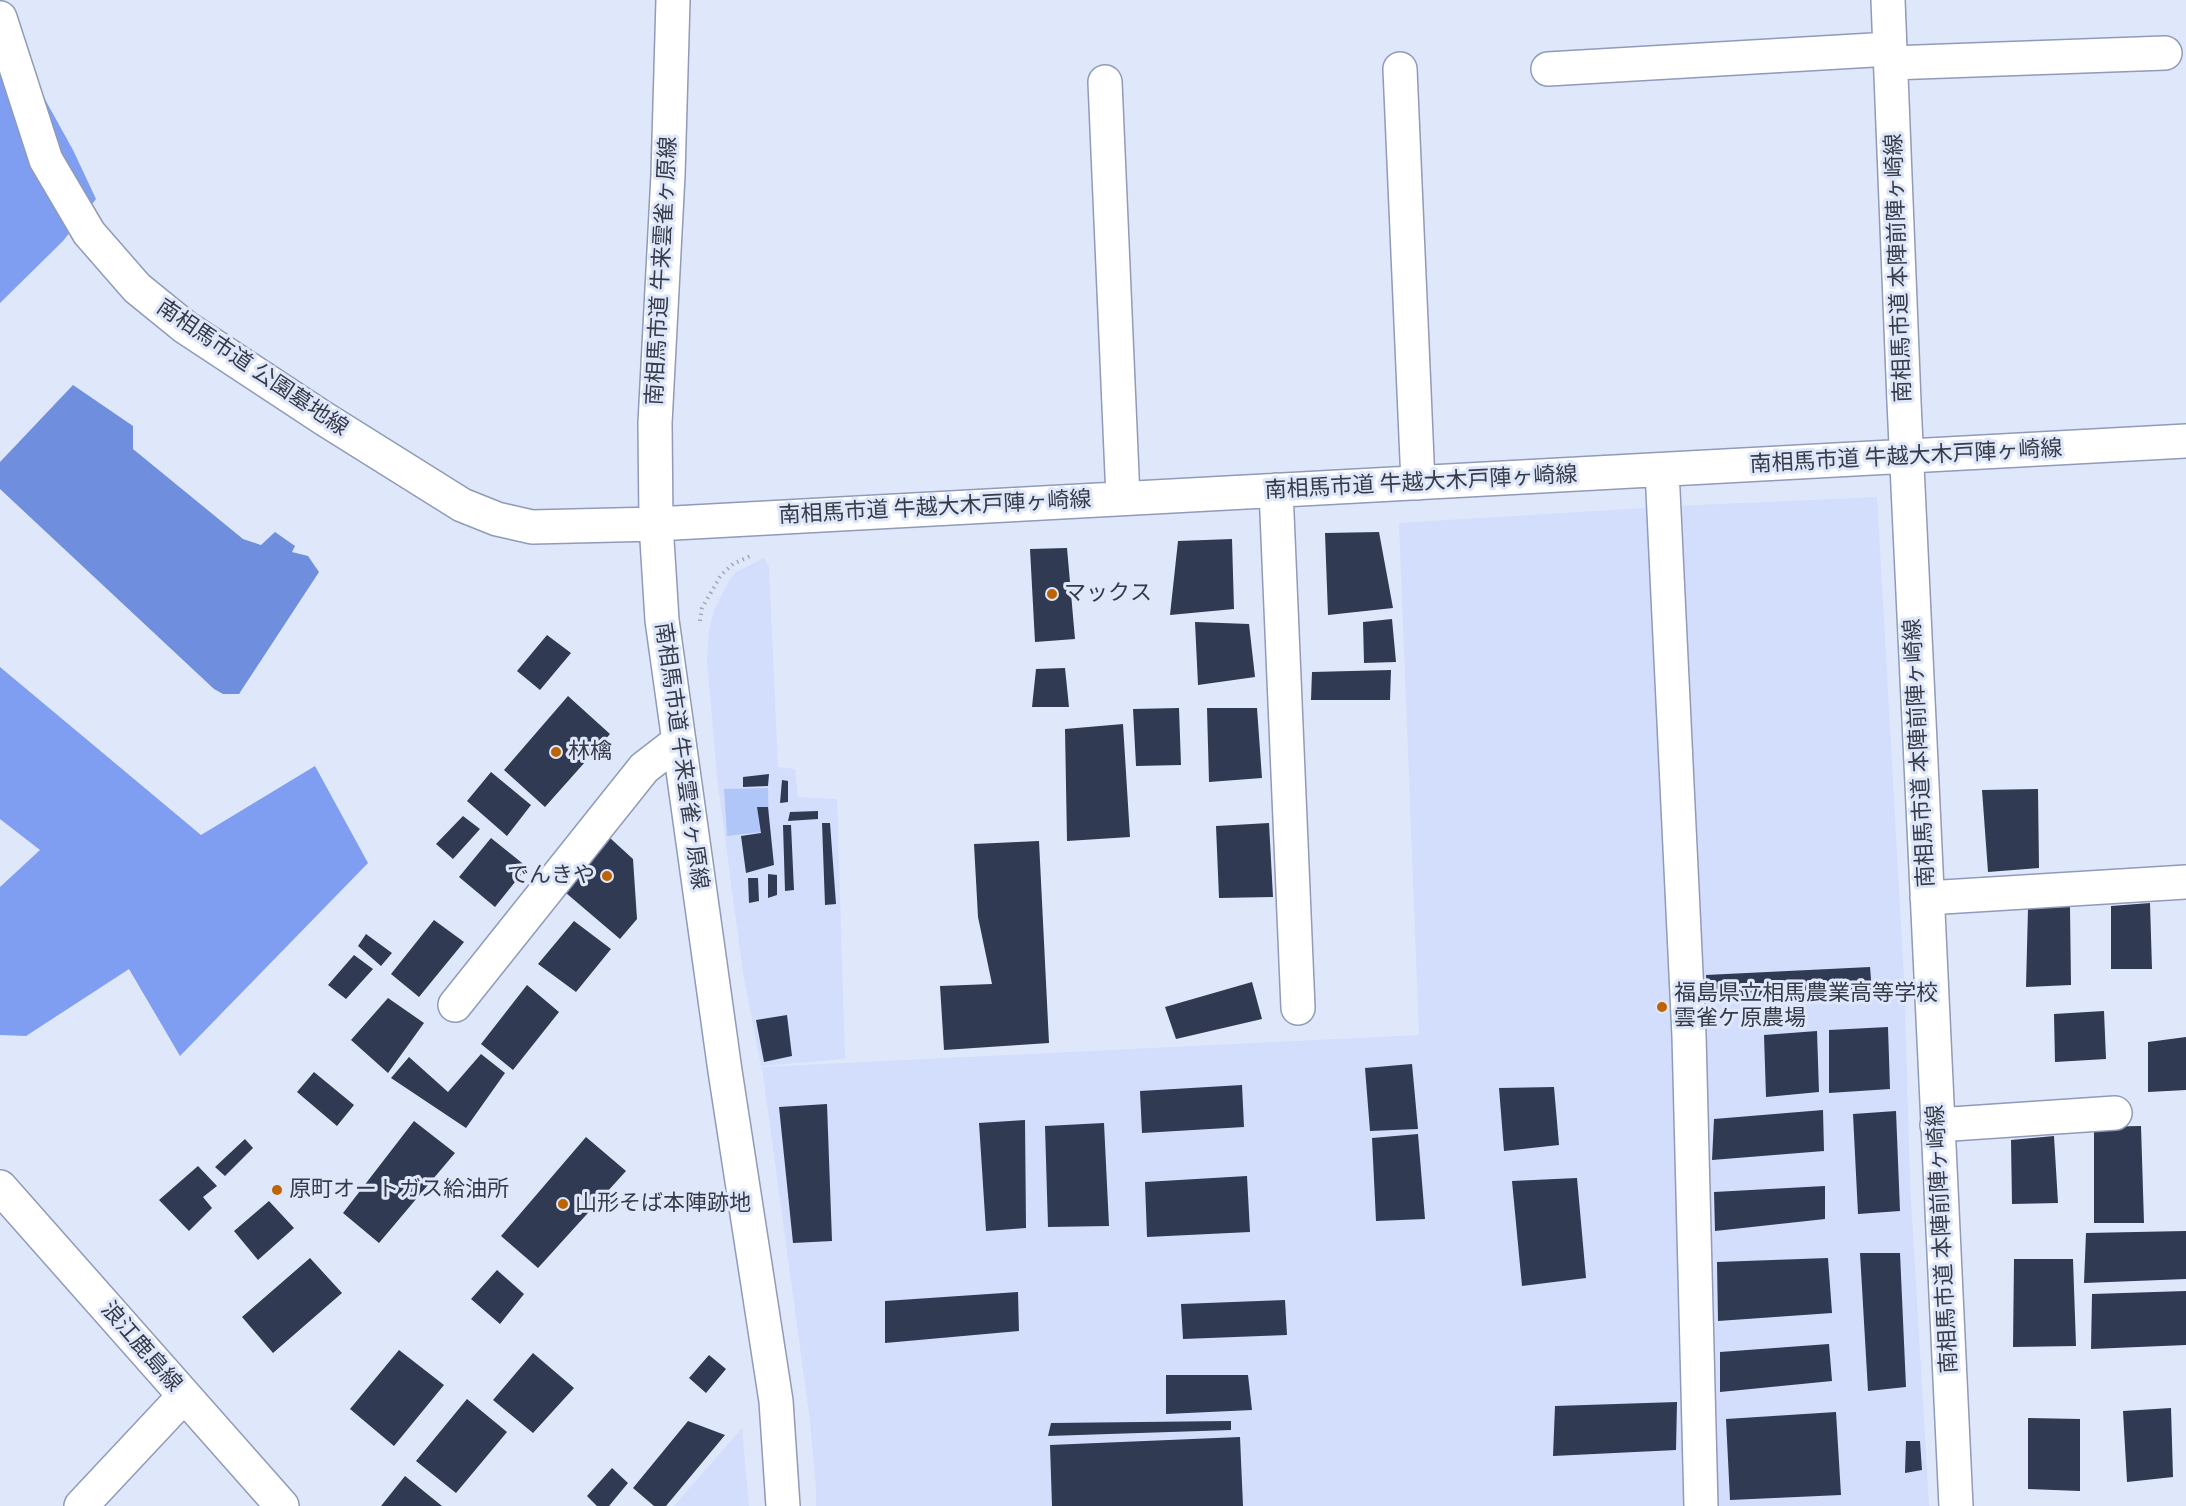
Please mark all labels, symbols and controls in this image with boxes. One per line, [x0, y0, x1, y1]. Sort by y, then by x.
street label: 南相馬市道 本陣前陣ヶ崎線 [1881, 133, 1917, 403]
street label: 南相馬市道 牛来雲雀ヶ原線 [642, 136, 682, 406]
street label: 南相馬市道 公園墓地線 [151, 294, 353, 442]
street label: 南相馬市道 牛越大木戸陣ヶ崎線 [1749, 436, 2063, 478]
street label: 南相馬市道 牛越大木戸陣ヶ崎線 [1264, 462, 1578, 504]
street label: 南相馬市道 牛越大木戸陣ヶ崎線 [778, 487, 1092, 529]
place label: マックス [1064, 581, 1152, 607]
marker: マックス [1045, 587, 1059, 601]
street label: 南相馬市道 本陣前陣ヶ崎線 [1900, 618, 1940, 888]
street label: 南相馬市道 牛来雲雀ヶ原線 [649, 621, 713, 891]
place label: 林檎 [568, 739, 612, 765]
marker: 林檎 [549, 745, 563, 759]
place label: でんきや [507, 863, 595, 889]
marker: でんきや [600, 869, 614, 883]
place label: 福島県立相馬農業高等学校 雲雀ケ原農場 [1674, 981, 1938, 1032]
marker: 福島県立相馬農業高等学校 雲雀ケ原農場 [1655, 1000, 1669, 1014]
street label: 南相馬市道 本陣前陣ヶ崎線 [1923, 1104, 1963, 1374]
place label: 原町オートガス給油所 [289, 1177, 509, 1203]
marker: 原町オートガス給油所 [270, 1183, 284, 1197]
place label: 山形そば本陣跡地 [575, 1191, 751, 1217]
marker: 山形そば本陣跡地 [556, 1197, 570, 1211]
street label: 浪江鹿島線 [95, 1297, 187, 1397]

